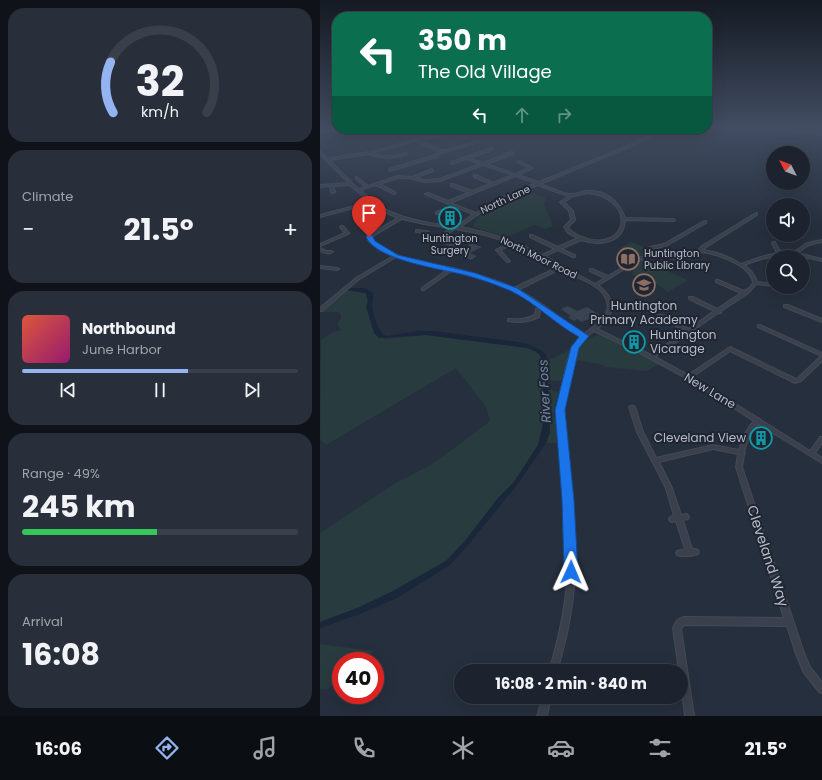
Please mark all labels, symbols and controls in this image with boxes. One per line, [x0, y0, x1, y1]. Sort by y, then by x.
text: 350 m [418, 21, 507, 60]
icon: left [352, 28, 404, 80]
text: 32 [136, 52, 184, 111]
text: The Old Village [418, 59, 552, 84]
text: km/h [141, 101, 179, 121]
icon: left [469, 104, 491, 126]
icon: ahead [511, 104, 533, 126]
icon: right [553, 104, 575, 126]
north arrow [766, 146, 810, 190]
map controls [766, 146, 810, 294]
street label: North Lane [478, 181, 533, 218]
text: Climate [22, 187, 73, 206]
pin [352, 196, 386, 237]
button: sound [766, 198, 810, 242]
icon: arrive [358, 202, 380, 224]
building icon: Huntington Surgery [437, 205, 463, 231]
text: 21.5° [123, 208, 194, 251]
text: − [22, 214, 34, 245]
text: + [283, 214, 298, 245]
place label: Huntington Surgery [422, 231, 478, 258]
street label: North Moor Road [498, 232, 580, 283]
library icon: Huntington Public Library [615, 246, 641, 272]
place label: Huntington Public Library [644, 246, 710, 273]
button: search [766, 250, 810, 294]
school or university icon: Huntington Primary Academy [631, 272, 657, 298]
place label: Huntington Primary Academy [590, 297, 698, 328]
text: Northbound [82, 318, 176, 339]
place label: Huntington Vicarage [650, 326, 717, 357]
building icon: Huntington Vicarage [621, 329, 647, 355]
text: June Harbor [82, 340, 162, 359]
water label: River Foss [533, 358, 556, 423]
street label: New Lane [681, 369, 739, 413]
icon: previous [57, 379, 79, 401]
icon: pause [149, 379, 171, 401]
icon: next [241, 379, 263, 401]
building icon: Cleveland View [748, 425, 774, 451]
place label: Cleveland View [654, 429, 746, 446]
text: Range · 49% [22, 464, 100, 483]
text: 245 km [22, 485, 136, 528]
street label: Cleveland Way [742, 503, 794, 609]
position arrow [550, 551, 592, 593]
text: Arrival [22, 612, 63, 631]
text: 16:08 [22, 633, 100, 676]
speed limit sign: 40 [332, 652, 384, 704]
text: 16:08 · 2 min · 840 m [495, 673, 647, 694]
icon: directions [153, 734, 181, 762]
icon: music [251, 734, 279, 762]
icon: phone [350, 734, 378, 762]
icon: climate [449, 734, 477, 762]
icon: car [547, 734, 575, 762]
icon: filters [646, 734, 674, 762]
text: 16:06 [35, 736, 82, 761]
text: 21.5° [744, 736, 787, 761]

